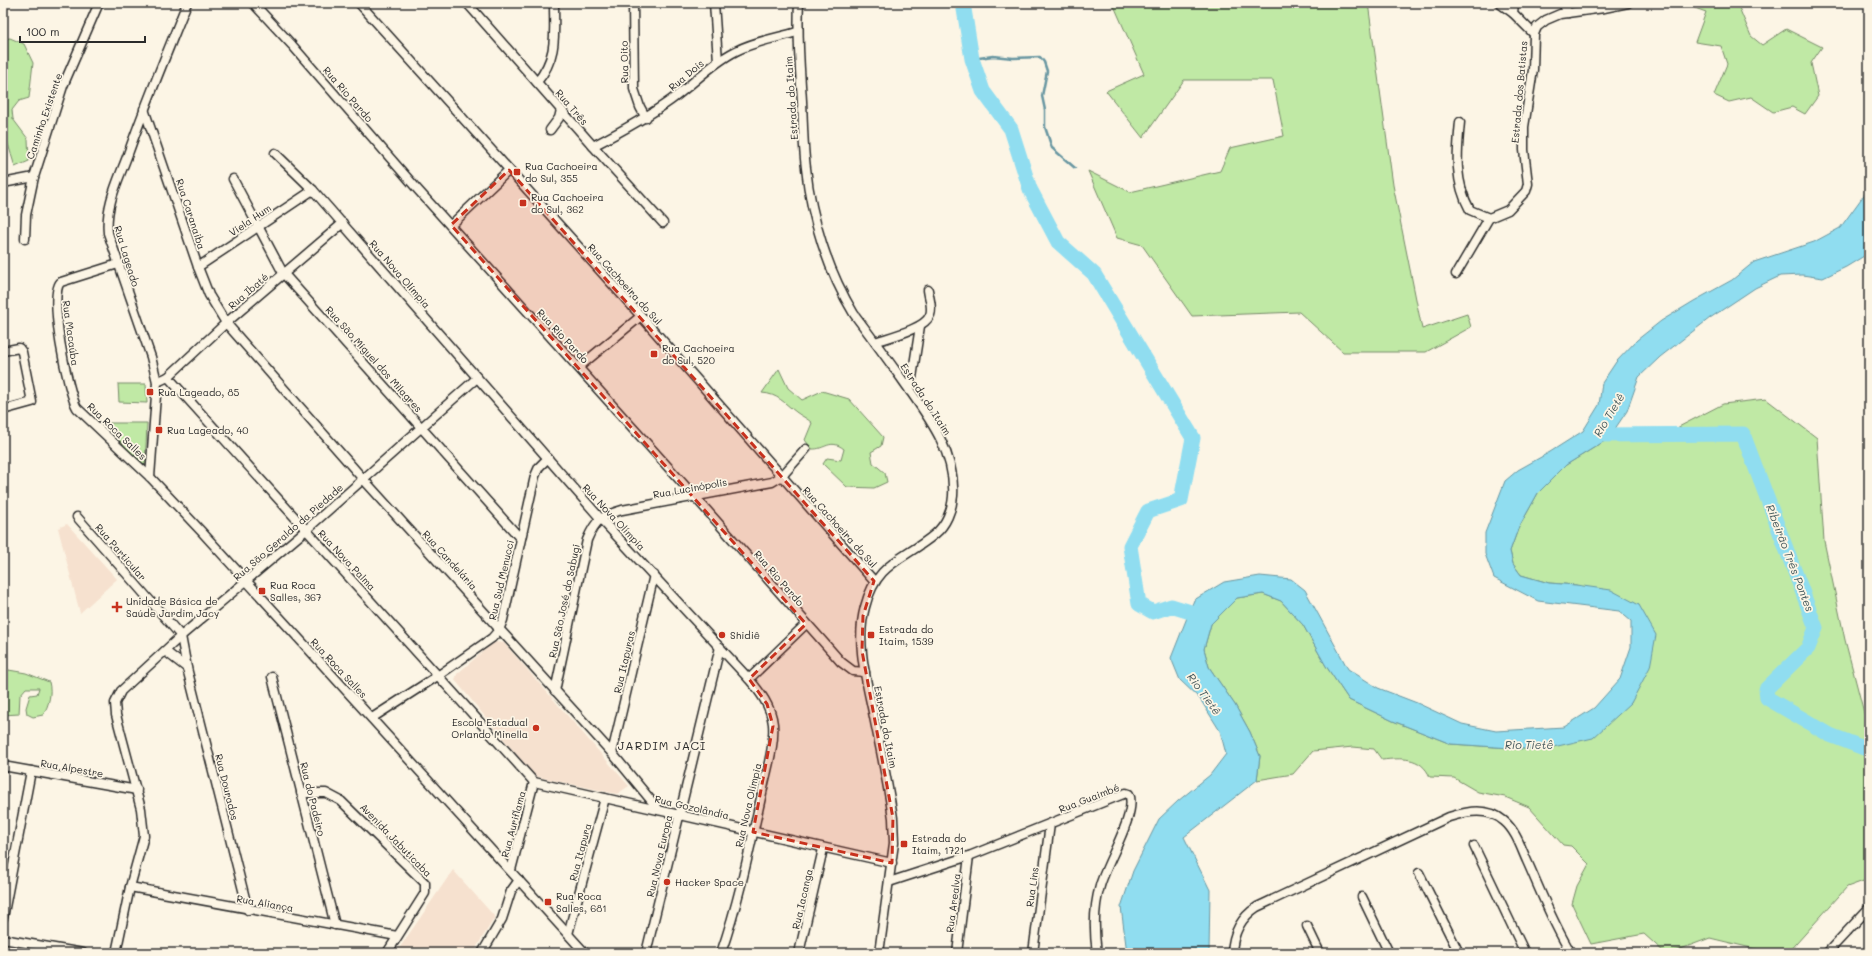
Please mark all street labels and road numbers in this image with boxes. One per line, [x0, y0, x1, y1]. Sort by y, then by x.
street label: Estrada dos Batistas [1508, 40, 1530, 144]
street label: Rua Oito [617, 41, 631, 83]
street label: Rua Dois [665, 56, 707, 94]
street label: Estrada do Itaim [781, 56, 801, 140]
street label: Rua Rio Pardo [320, 63, 376, 125]
street label: Caminho Existente [23, 71, 65, 161]
street label: Rua Três [553, 86, 592, 128]
street label: Rua Caranaiba [173, 177, 209, 251]
street label: Viela Hum [226, 201, 274, 239]
street label: Rua Lageado [111, 224, 143, 288]
street label: Rua Nova Olímpia [366, 237, 434, 311]
street label: Rua Cachoeira do Sul [585, 240, 665, 328]
street label: Rua Ibaté [225, 270, 271, 312]
street label: Rua Macaúba [59, 299, 83, 367]
street label: Rua São Miguel dos Milagres [322, 303, 426, 415]
street label: Rua Rio Pardo [534, 306, 592, 366]
street label: Estrada do Itaim [897, 360, 955, 438]
street label: Rua Roca Salles [84, 399, 150, 463]
street label: Rua Lucinópolis [652, 475, 728, 501]
street label: Rua São Geraldo da Piedade [230, 480, 346, 584]
street label: Rua Nova Olímpia [579, 481, 649, 553]
street label: Rua Cachoeira do Sul [800, 483, 880, 571]
street label: Rua Particular [92, 521, 150, 583]
street label: Rua Nova Palma [315, 527, 379, 593]
street label: Rua Candelária [419, 527, 481, 593]
street label: Rua Sud Menucci [485, 538, 517, 622]
street label: Rua São José do Sabugi [545, 543, 583, 659]
street label: Rua Rio Pardo [751, 547, 807, 609]
street label: Rua Itapuras [610, 629, 638, 695]
street label: Rua Roca Salles [308, 635, 370, 701]
street label: Estrada do Itaim [871, 685, 901, 769]
street label: Rua Dourados [212, 752, 242, 822]
street label: Rua Alpestre [39, 756, 105, 780]
street label: Rua do Padeiro [297, 761, 329, 837]
street label: Rua Nova Olímpia [731, 761, 765, 849]
street label: Rua Guaimbé [1057, 780, 1121, 816]
street label: Rua Auriflama [497, 789, 529, 859]
street label: Rua Gozolândia [653, 792, 731, 822]
street label: Avenida Jabuticaba [357, 800, 435, 880]
street label: Rua Nova Europa [643, 814, 675, 898]
street label: Rua Itapura [566, 822, 594, 882]
street label: Rua Lins [1022, 866, 1042, 908]
street label: Rua Iacanga [788, 867, 816, 931]
street label: Rua Arealva [942, 873, 964, 933]
street label: Rua Aliança [235, 891, 295, 915]

